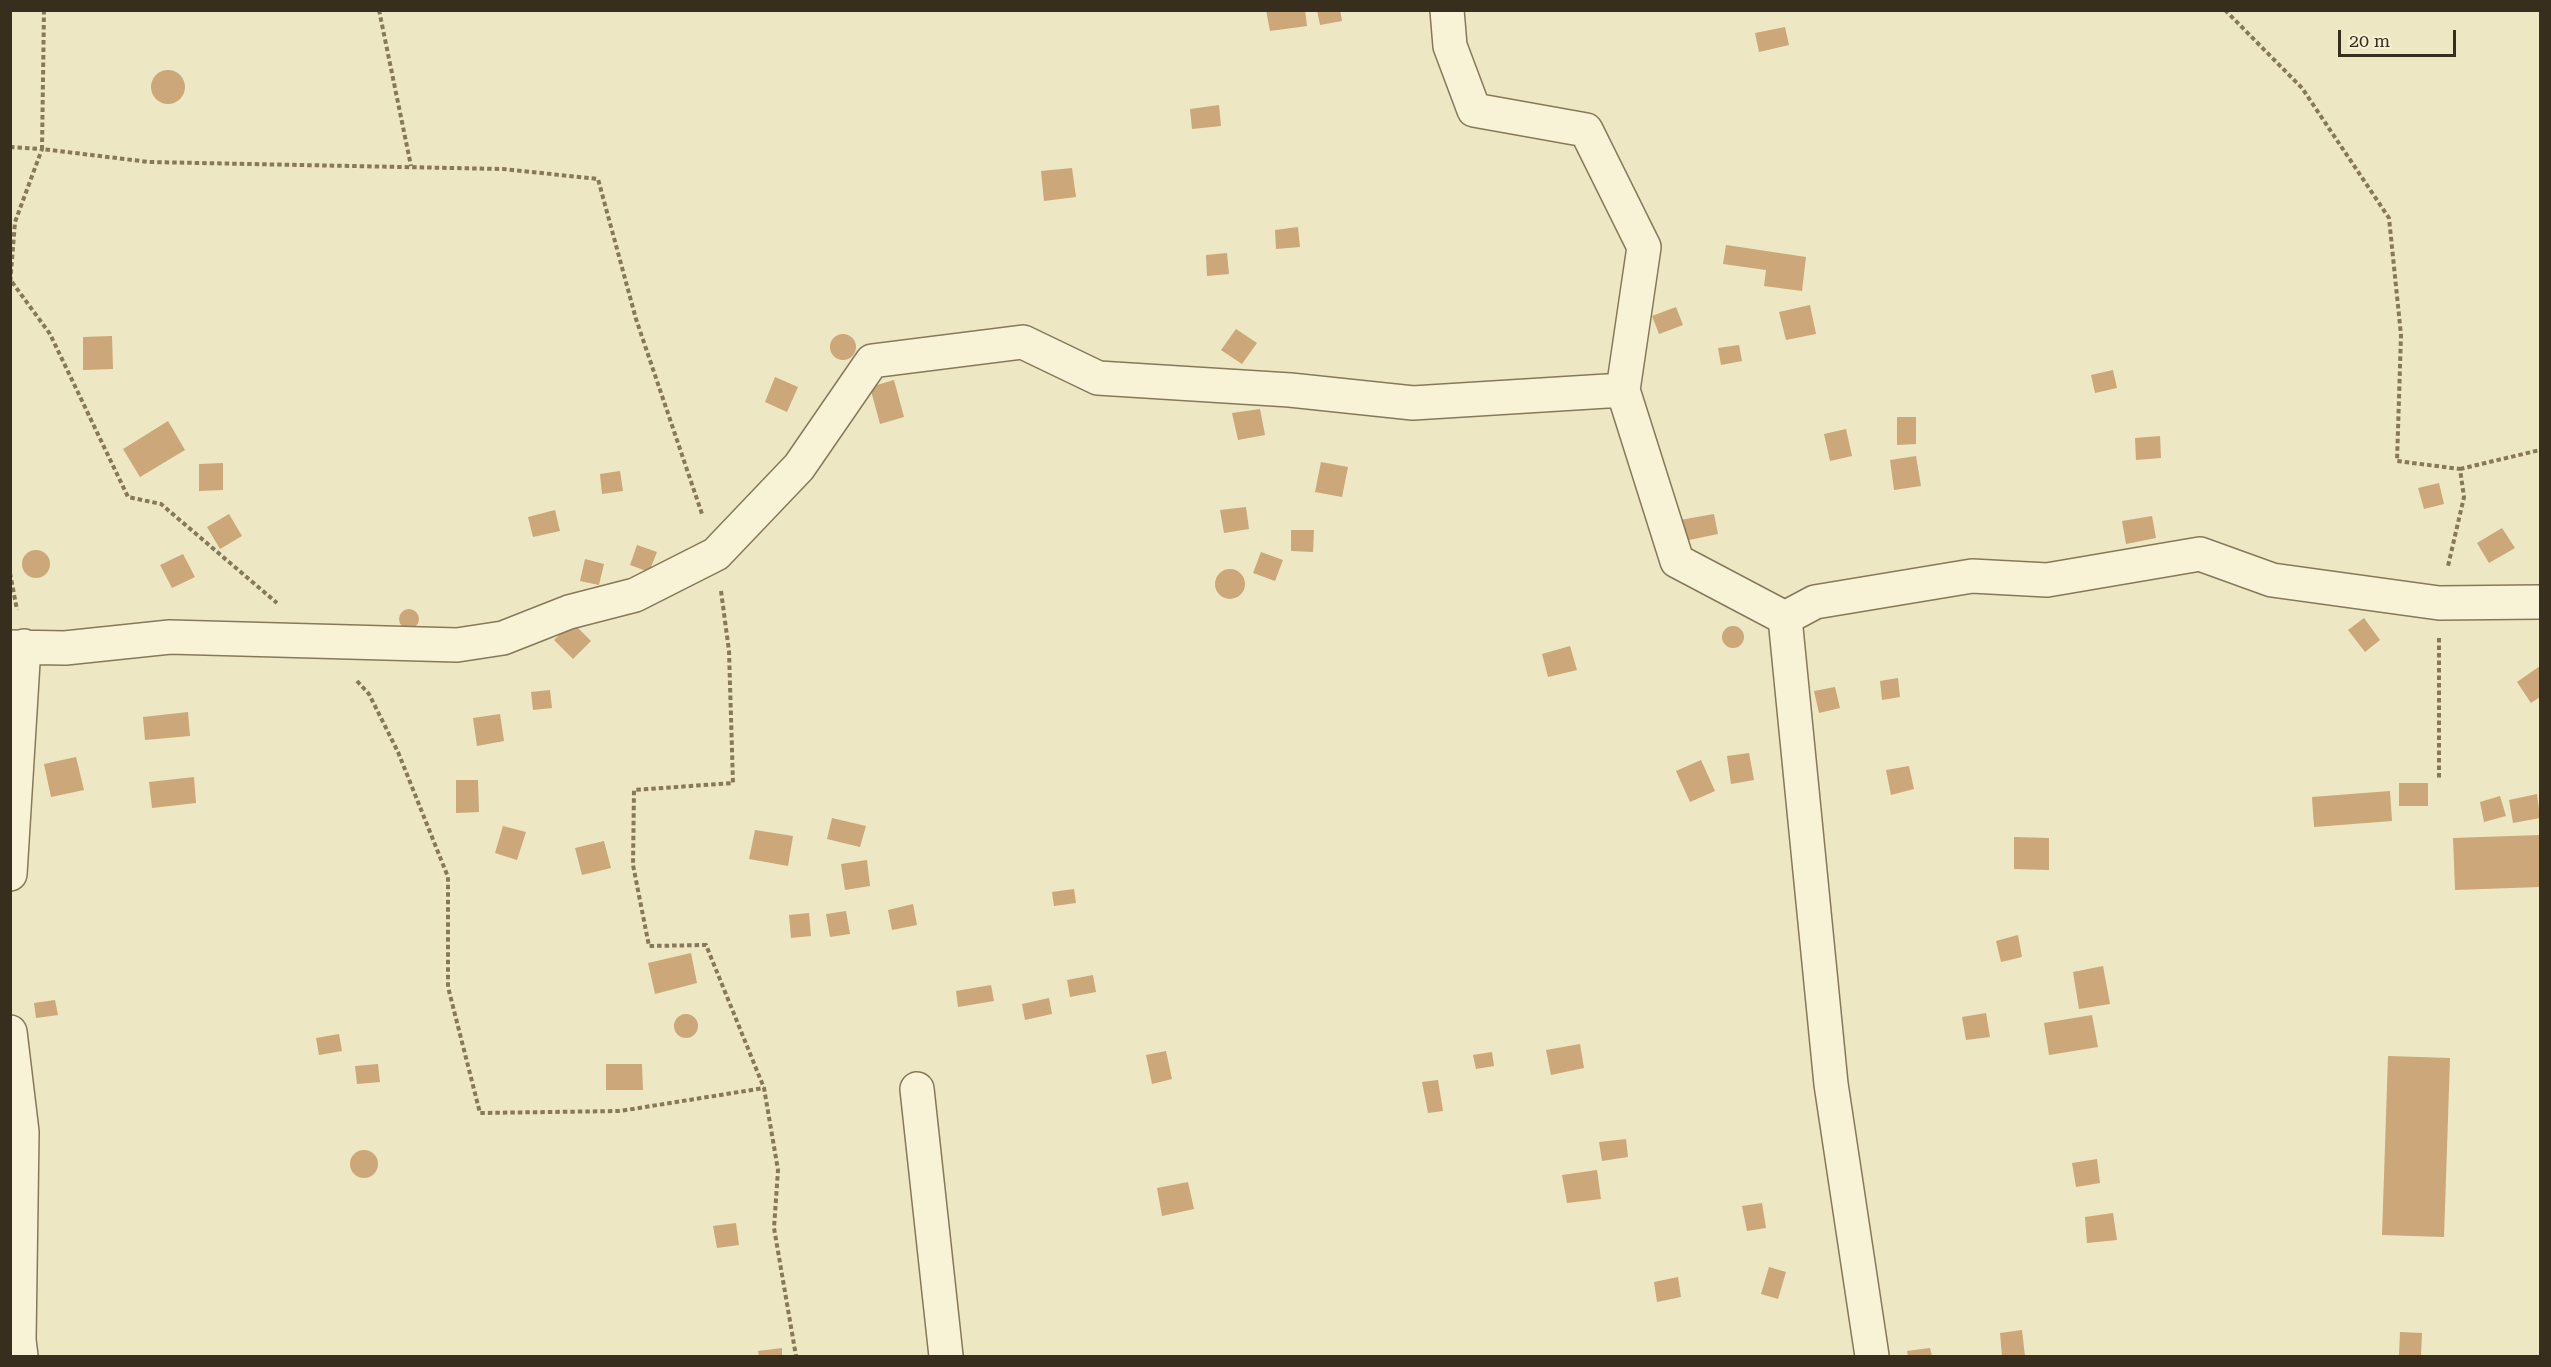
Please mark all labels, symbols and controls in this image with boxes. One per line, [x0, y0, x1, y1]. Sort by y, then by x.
scale bar [2341, 18, 2460, 56]
text: 20 m [2349, 30, 2390, 51]

